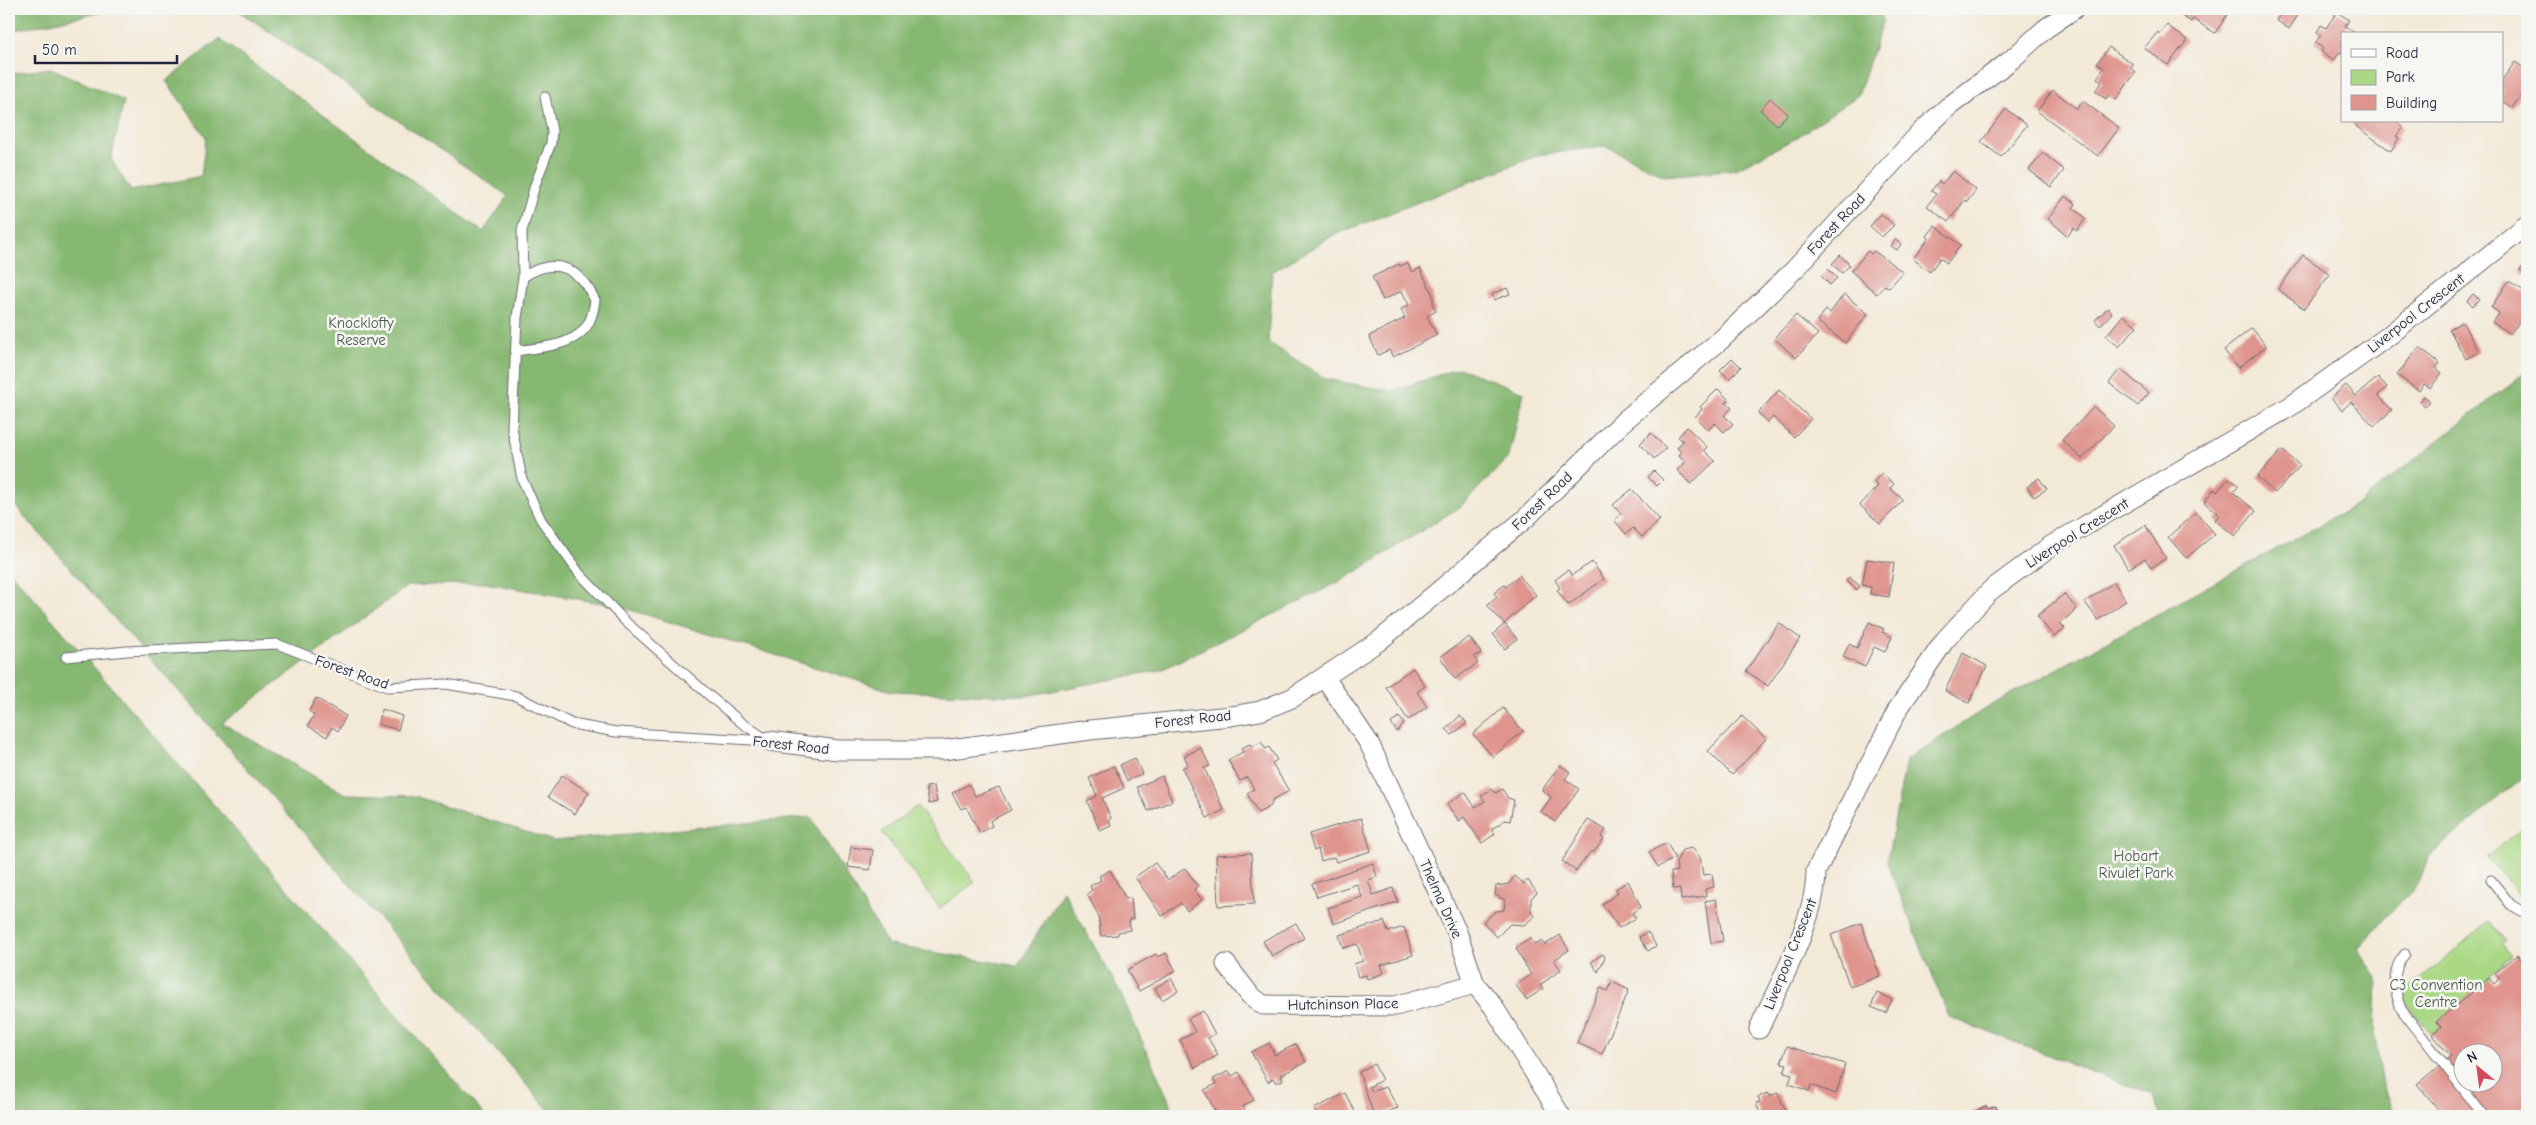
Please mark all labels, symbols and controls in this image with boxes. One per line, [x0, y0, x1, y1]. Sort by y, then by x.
scale bar [35, 32, 178, 64]
legend [2341, 32, 2504, 122]
text: 50 m [42, 41, 77, 59]
text: Road [2386, 44, 2418, 62]
text: Park [2386, 68, 2415, 86]
text: Building [2386, 94, 2437, 112]
street label: Forest Road [1803, 190, 1869, 258]
street label: Liverpool Crescent [2364, 269, 2469, 357]
park label: Knocklofty Reserve [328, 314, 394, 349]
street label: Forest Road [1508, 468, 1576, 534]
street label: Liverpool Crescent [2022, 494, 2133, 572]
street label: Forest Road [313, 651, 391, 693]
street label: Forest Road [1154, 706, 1232, 732]
street label: Forest Road [752, 732, 830, 758]
park label: Hobart Rivulet Park [2098, 847, 2174, 882]
street label: Thelma Drive [1416, 857, 1467, 942]
street label: Liverpool Crescent [1759, 895, 1821, 1012]
park label: C3 Convention Centre [2390, 976, 2482, 1011]
street label: Hutchinson Place [1287, 994, 1399, 1014]
north arrow [2454, 1042, 2504, 1092]
text: N [2464, 1047, 2480, 1067]

